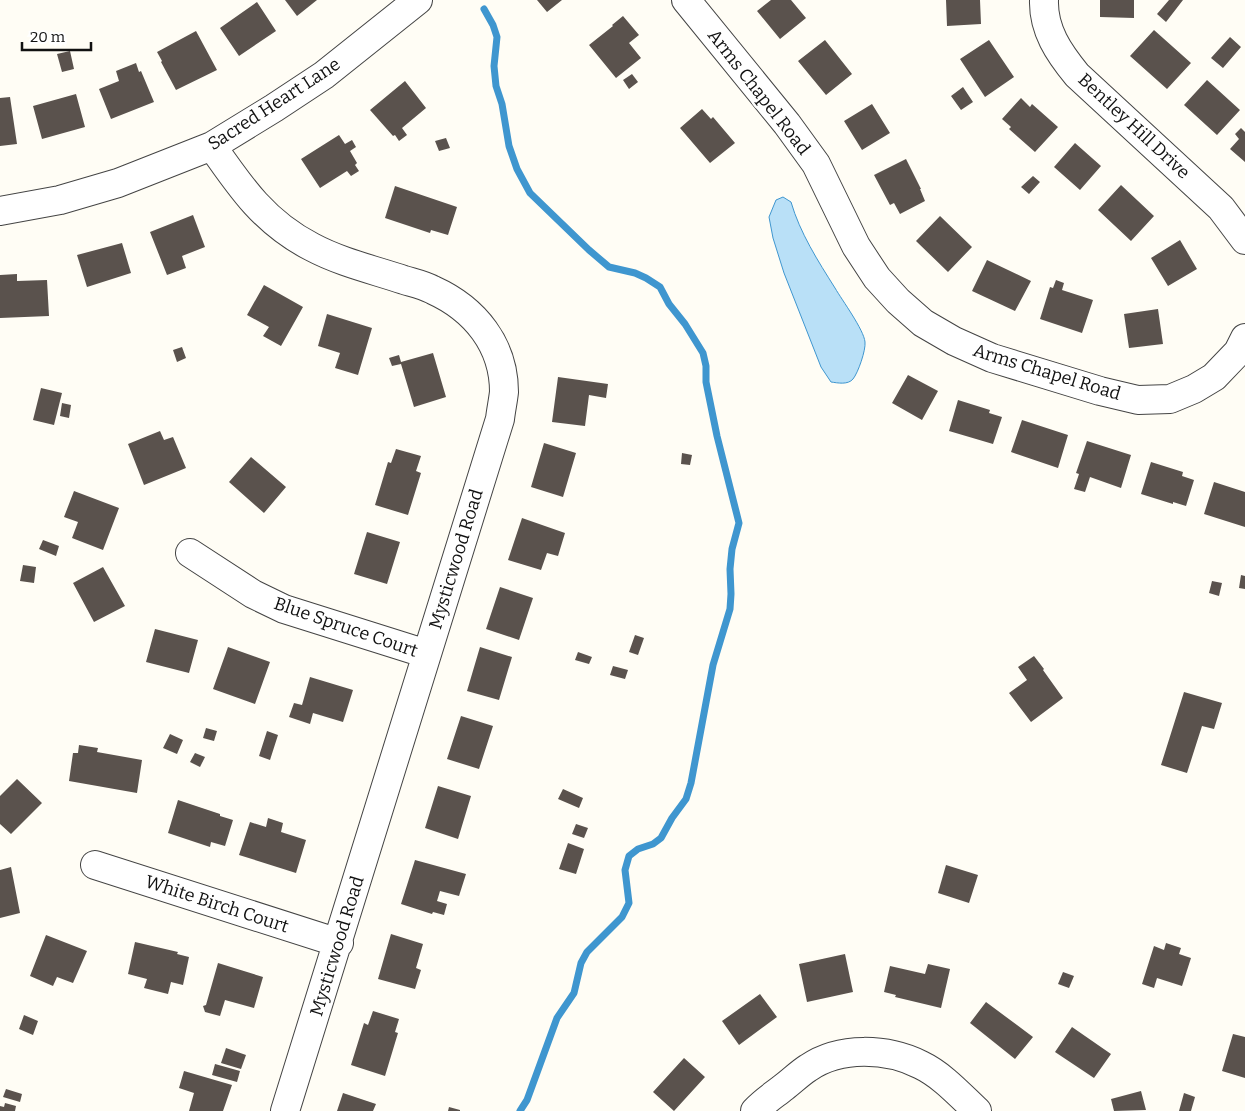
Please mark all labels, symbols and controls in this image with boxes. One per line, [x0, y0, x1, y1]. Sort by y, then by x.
scale bar [22, 20, 91, 52]
street label: Arms Chapel Road [703, 25, 815, 159]
text: 20 m [30, 28, 66, 46]
street label: Sacred Heart Lane [204, 53, 344, 155]
street label: Bentley Hill Drive [1074, 69, 1194, 183]
street label: Arms Chapel Road [970, 339, 1124, 405]
street label: Mysticwood Road [424, 486, 488, 632]
street label: Blue Spruce Court [271, 592, 421, 662]
street label: White Birch Court [143, 870, 292, 938]
street label: Mysticwood Road [305, 873, 369, 1019]

